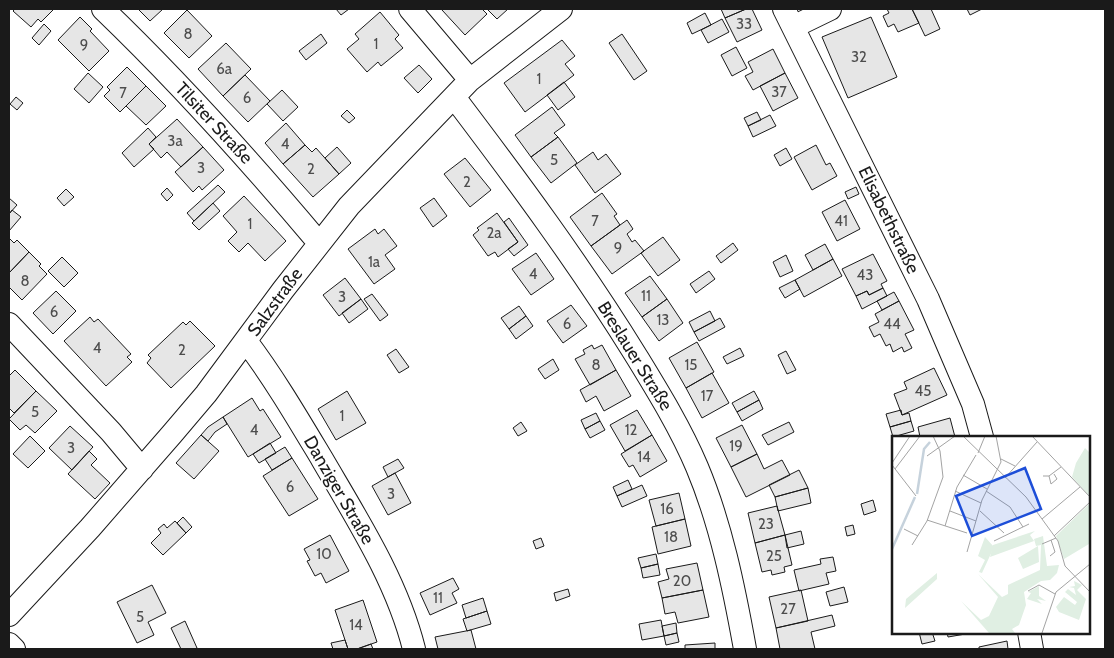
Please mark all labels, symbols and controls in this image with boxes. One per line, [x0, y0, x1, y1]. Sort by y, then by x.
house number: 33 [736, 15, 752, 33]
house number: 8 [183, 25, 193, 43]
house number: 1 [374, 35, 378, 53]
house number: 9 [80, 36, 88, 54]
house number: 32 [851, 48, 867, 66]
house number: 6a [216, 60, 233, 78]
house number: 1 [537, 70, 541, 88]
street label: Tilsiter Straße [171, 78, 257, 168]
house number: 37 [771, 83, 787, 101]
house number: 7 [119, 84, 127, 102]
house number: 6 [243, 89, 251, 107]
house number: 3a [167, 132, 183, 150]
house number: 4 [281, 135, 290, 153]
house number: 5 [550, 151, 558, 169]
house number: 3 [197, 159, 205, 177]
house number: 2 [307, 160, 315, 178]
street label: Elisabethstraße [854, 163, 924, 277]
house number: 2 [463, 173, 471, 191]
house number: 7 [591, 212, 599, 230]
house number: 41 [834, 212, 848, 230]
house number: 1 [248, 215, 252, 233]
house number: 2a [486, 224, 502, 242]
house number: 9 [614, 239, 622, 257]
house number: 1a [368, 253, 381, 271]
street label: Salzstraße [243, 264, 307, 340]
house number: 4 [529, 265, 538, 283]
house number: 43 [857, 266, 873, 284]
house number: 8 [20, 272, 30, 290]
house number: 11 [641, 287, 651, 305]
house number: 3 [338, 288, 346, 306]
street label: Breslauer Straße [593, 298, 677, 414]
house number: 6 [50, 303, 58, 321]
house number: 13 [656, 311, 670, 329]
house number: 6 [563, 315, 571, 333]
house number: 44 [883, 315, 901, 333]
house number: 4 [93, 339, 102, 357]
house number: 2 [178, 341, 186, 359]
house number: 8 [591, 356, 601, 374]
house number: 15 [684, 356, 698, 374]
house number: 45 [915, 382, 931, 400]
house number: 17 [701, 387, 714, 405]
house number: 5 [31, 403, 39, 421]
house number: 1 [340, 407, 344, 425]
house number: 4 [250, 421, 259, 439]
house number: 12 [625, 421, 638, 439]
street label: Danziger Straße [299, 432, 379, 548]
inset map [892, 436, 1089, 633]
house number: 19 [729, 437, 743, 455]
house number: 3 [67, 439, 75, 457]
house number: 14 [637, 448, 651, 466]
house number: 6 [286, 478, 294, 496]
house number: 3 [387, 485, 395, 503]
house number: 16 [660, 500, 674, 518]
house number: 23 [758, 515, 774, 533]
house number: 18 [664, 528, 678, 546]
house number: 10 [316, 545, 332, 563]
house number: 25 [766, 547, 782, 565]
house number: 20 [673, 572, 691, 590]
house number: 11 [433, 589, 443, 607]
house number: 27 [780, 600, 796, 618]
house number: 5 [136, 608, 144, 626]
house number: 14 [349, 616, 363, 634]

